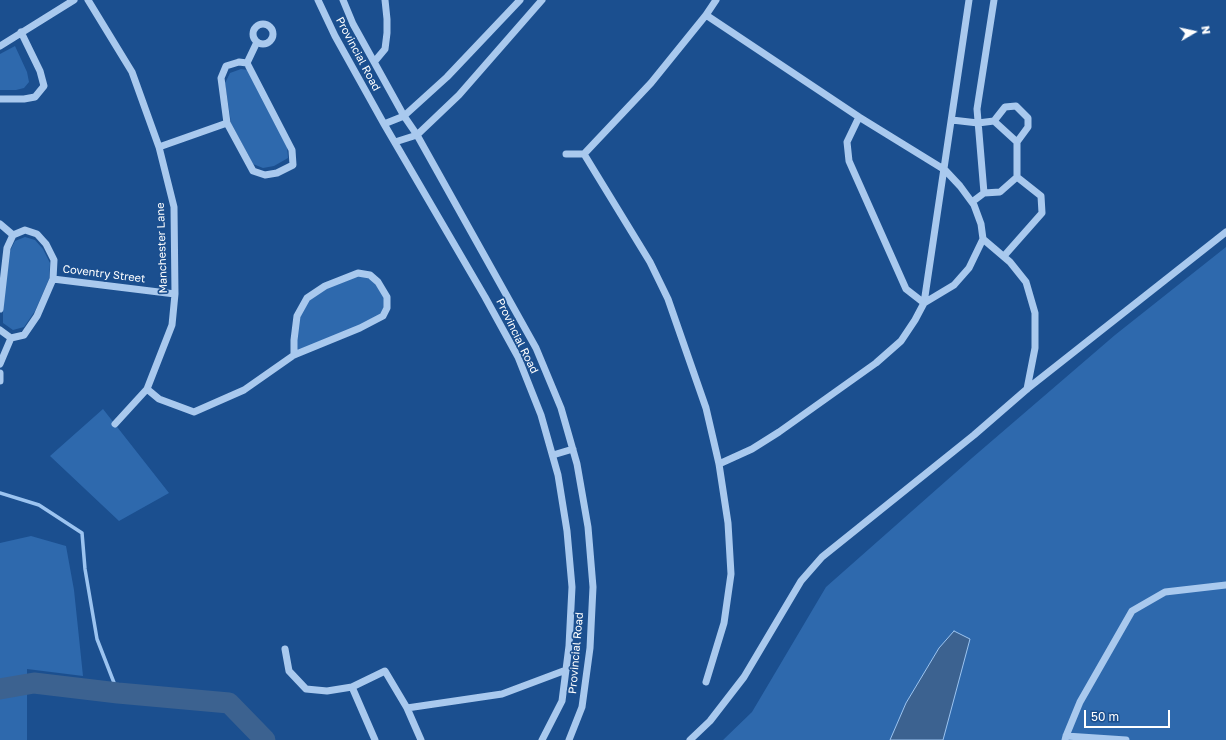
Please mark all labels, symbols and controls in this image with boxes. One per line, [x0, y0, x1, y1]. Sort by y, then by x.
north arrow [1174, 12, 1214, 52]
street label: Provincial Road [333, 15, 383, 93]
text: N [1199, 25, 1213, 35]
street label: Manchester Lane [154, 202, 170, 294]
street label: Coventry Street [62, 262, 146, 286]
street label: Provincial Road [493, 296, 541, 376]
street label: Provincial Road [566, 612, 586, 694]
scale bar [1086, 702, 1172, 728]
text: 50 m [1091, 709, 1119, 724]

